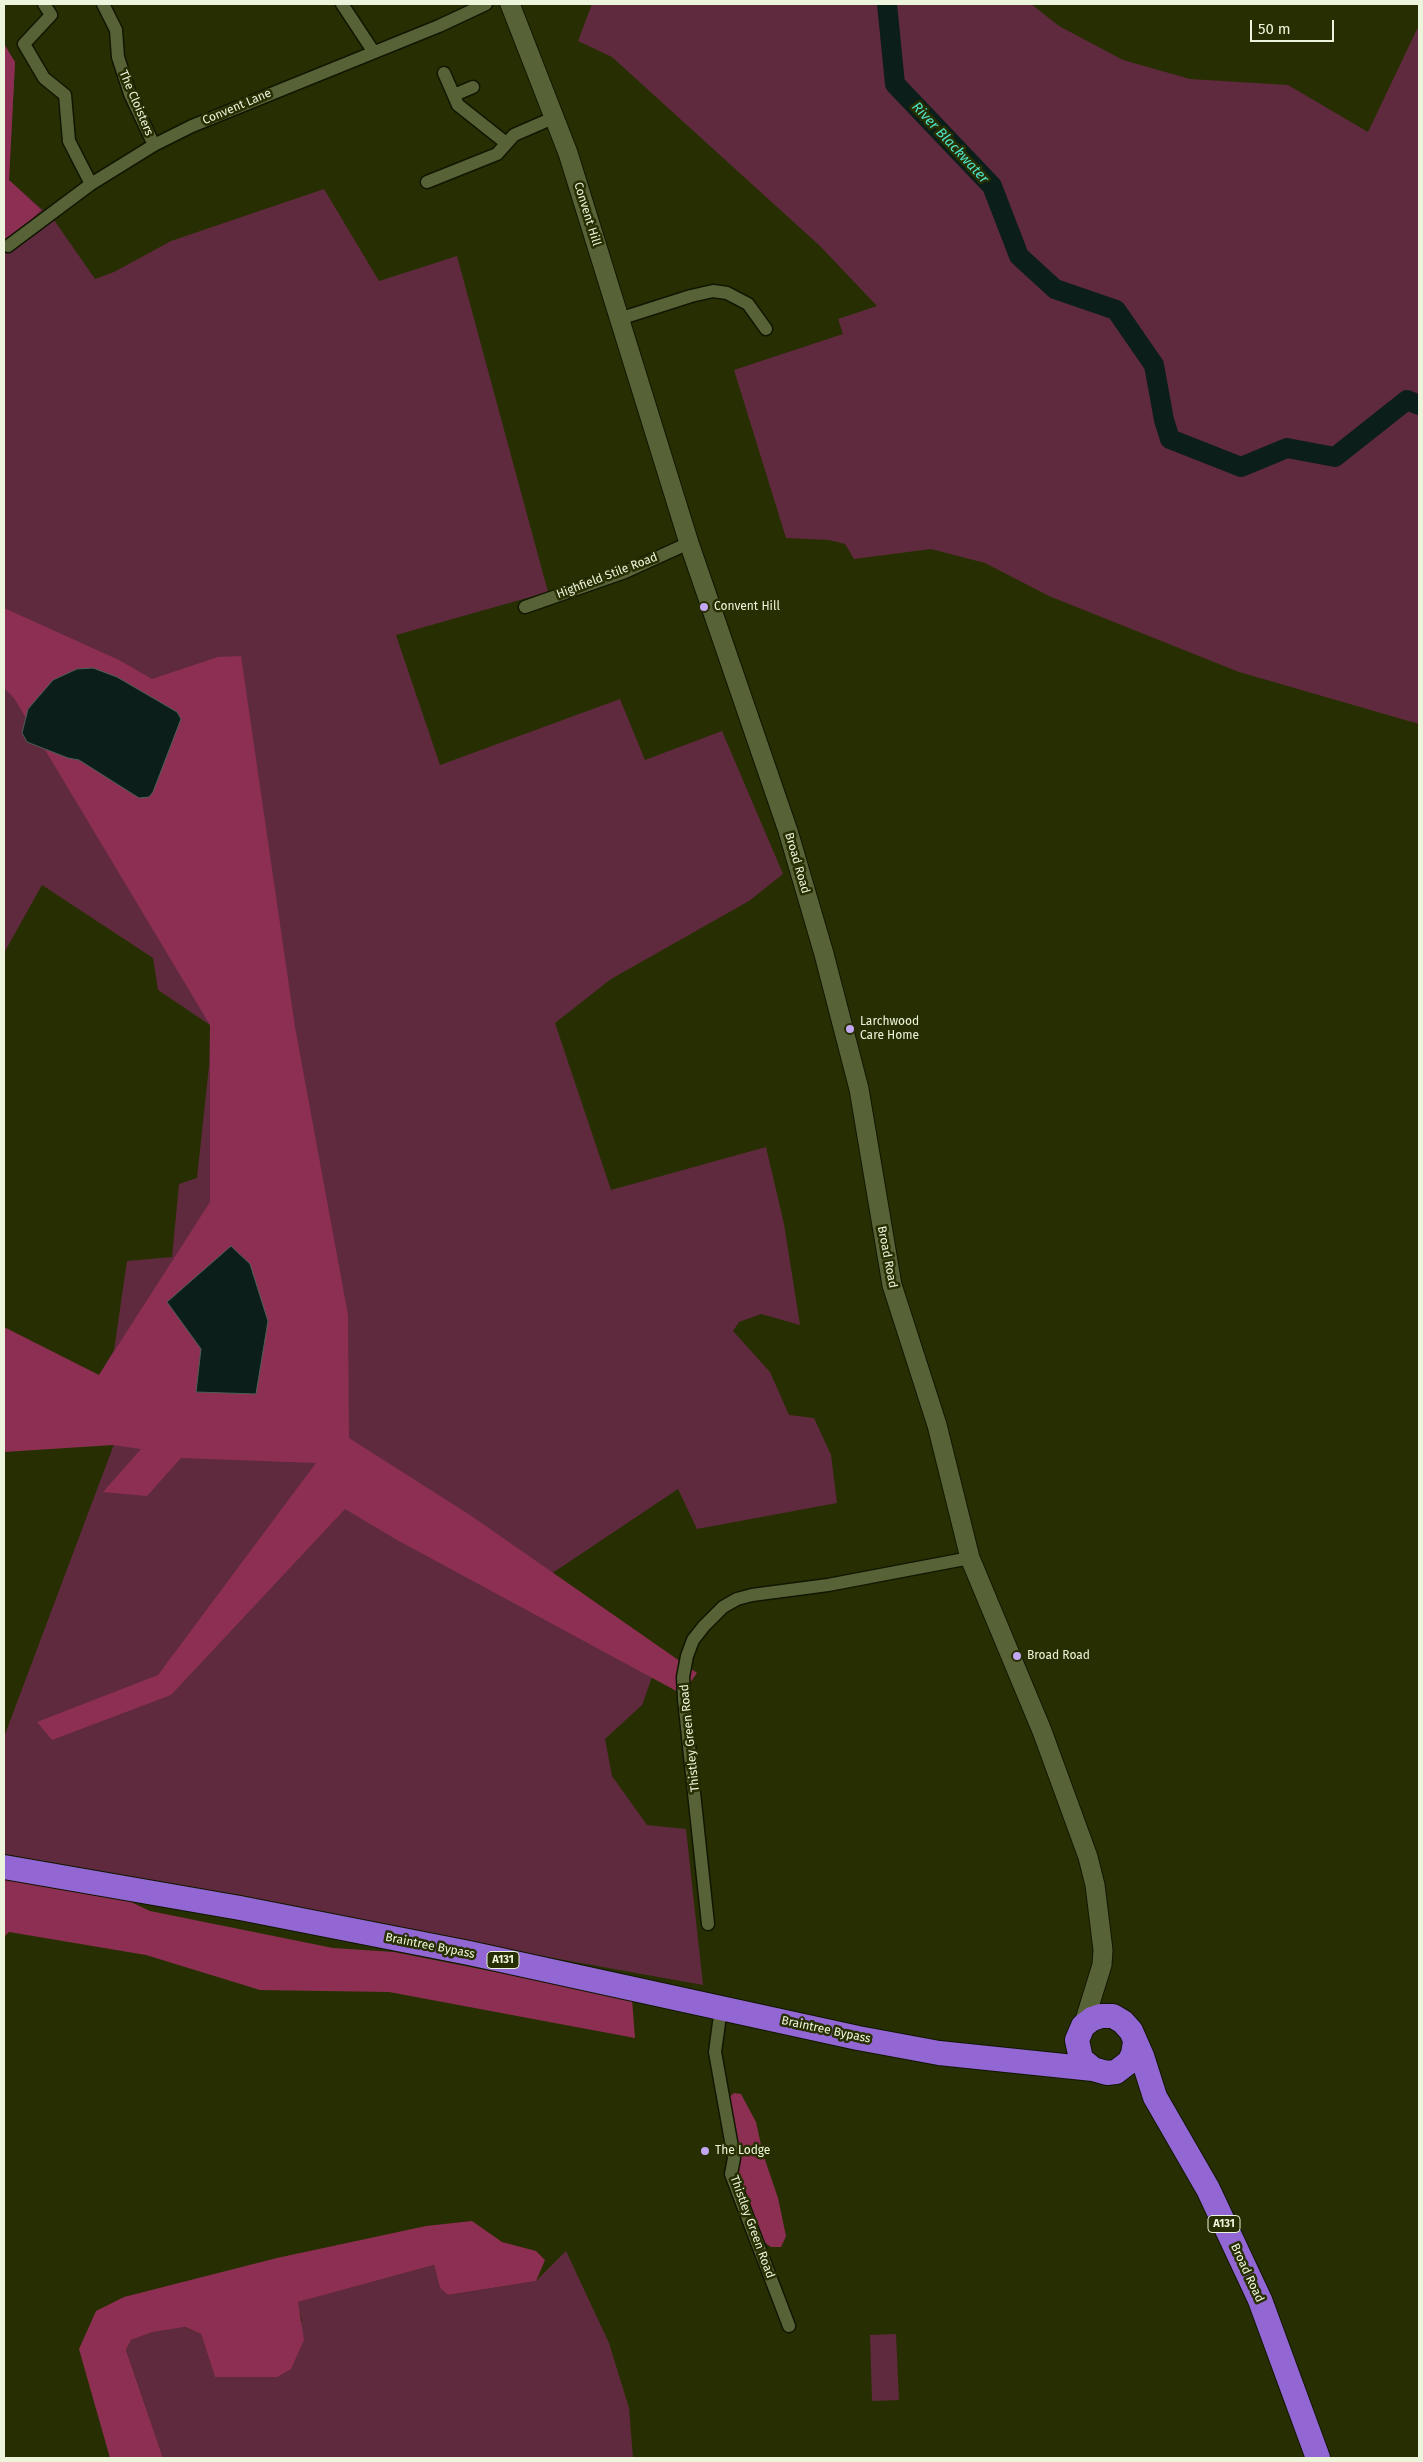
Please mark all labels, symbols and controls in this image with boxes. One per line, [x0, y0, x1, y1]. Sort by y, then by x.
scale bar [1253, 10, 1337, 42]
text: 50 m [1258, 20, 1291, 38]
street label: The Cloisters [116, 68, 156, 138]
street label: Convent Lane [200, 86, 274, 128]
water label: River Blackwater [908, 99, 992, 187]
street label: Convent Hill [570, 180, 604, 248]
street label: Highfield Stile Road [554, 550, 660, 602]
place label: Convent Hill [714, 600, 780, 614]
marker: Convent Hill [698, 601, 710, 613]
street label: Broad Road [781, 831, 813, 895]
place label: Larchwood Care Home [860, 1015, 919, 1043]
marker: Larchwood Care Home [844, 1023, 856, 1035]
street label: Broad Road [874, 1225, 900, 1289]
place label: Broad Road [1027, 1649, 1090, 1663]
marker: Broad Road [1011, 1650, 1023, 1662]
street label: Thistley Green Road [677, 1683, 703, 1793]
street label: Braintree Bypass [384, 1930, 476, 1962]
road number: A131 [487, 1952, 519, 1968]
street label: Braintree Bypass [780, 2013, 872, 2047]
place label: The Lodge [715, 2144, 770, 2158]
marker: The Lodge [699, 2145, 711, 2157]
street label: Thistley Green Road [727, 2174, 777, 2280]
road number: A131 [1208, 2216, 1240, 2232]
street label: Broad Road [1227, 2241, 1267, 2305]

